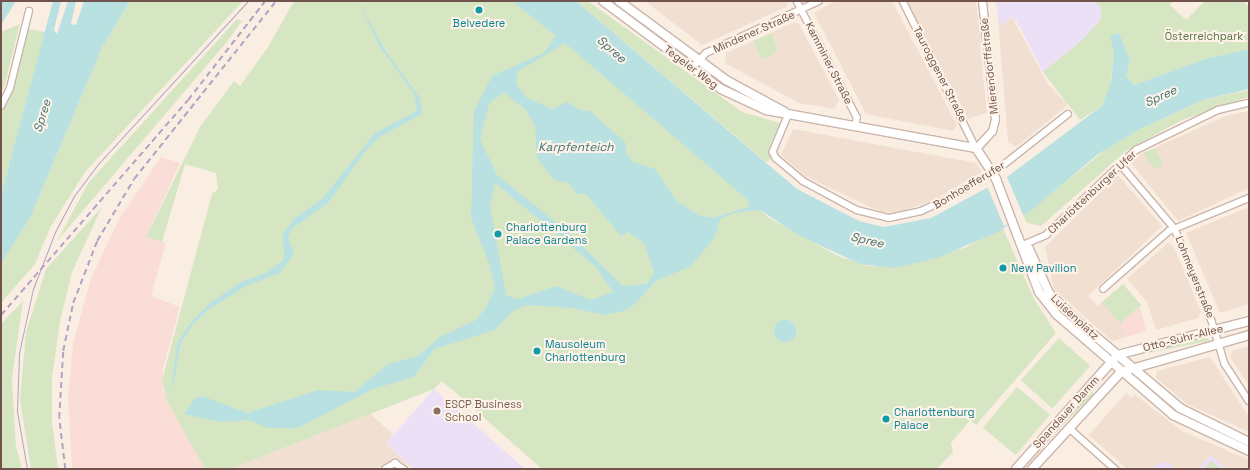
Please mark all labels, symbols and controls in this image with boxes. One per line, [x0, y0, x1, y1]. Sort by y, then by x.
marker: Belvedere [474, 5, 484, 15]
street label: Mindener Straße [711, 8, 797, 56]
place label: Belvedere [453, 16, 505, 30]
street label: Mierendorffstraße [977, 17, 1001, 115]
street label: Kamminer Straße [803, 20, 855, 106]
street label: Tauroggener Straße [910, 24, 970, 124]
park label: Österreichpark [1165, 29, 1243, 43]
water label: Spree [594, 34, 628, 66]
street label: Tegeler Weg [661, 42, 721, 92]
water label: Spree [1143, 83, 1179, 111]
water label: Spree [31, 98, 55, 134]
water label: Karpfenteich [538, 141, 614, 155]
street label: Charlottenburger Ufer [1045, 147, 1139, 237]
street label: Bonhoefferufer [931, 158, 1007, 212]
place label: Charlottenburg Palace Gardens [506, 221, 587, 247]
marker: Charlottenburg Palace Gardens [493, 229, 503, 239]
water label: Spree [849, 230, 885, 252]
street label: Lohmeyerstraße [1173, 234, 1217, 320]
place label: New Pavilion [1011, 261, 1076, 275]
marker: New Pavilion [998, 263, 1008, 273]
street label: Luisenplatz [1048, 291, 1102, 343]
street label: Otto-Suhr-Allee [1142, 322, 1224, 354]
place label: Mausoleum Charlottenburg [545, 338, 625, 364]
marker: Mausoleum Charlottenburg [532, 346, 542, 356]
street label: Spandauer Damm [1030, 373, 1102, 451]
place label: ESCP Business School [445, 398, 522, 424]
marker: ESCP Business School [432, 406, 442, 416]
place label: Charlottenburg Palace [894, 406, 974, 432]
marker: Charlottenburg Palace [881, 414, 891, 424]

